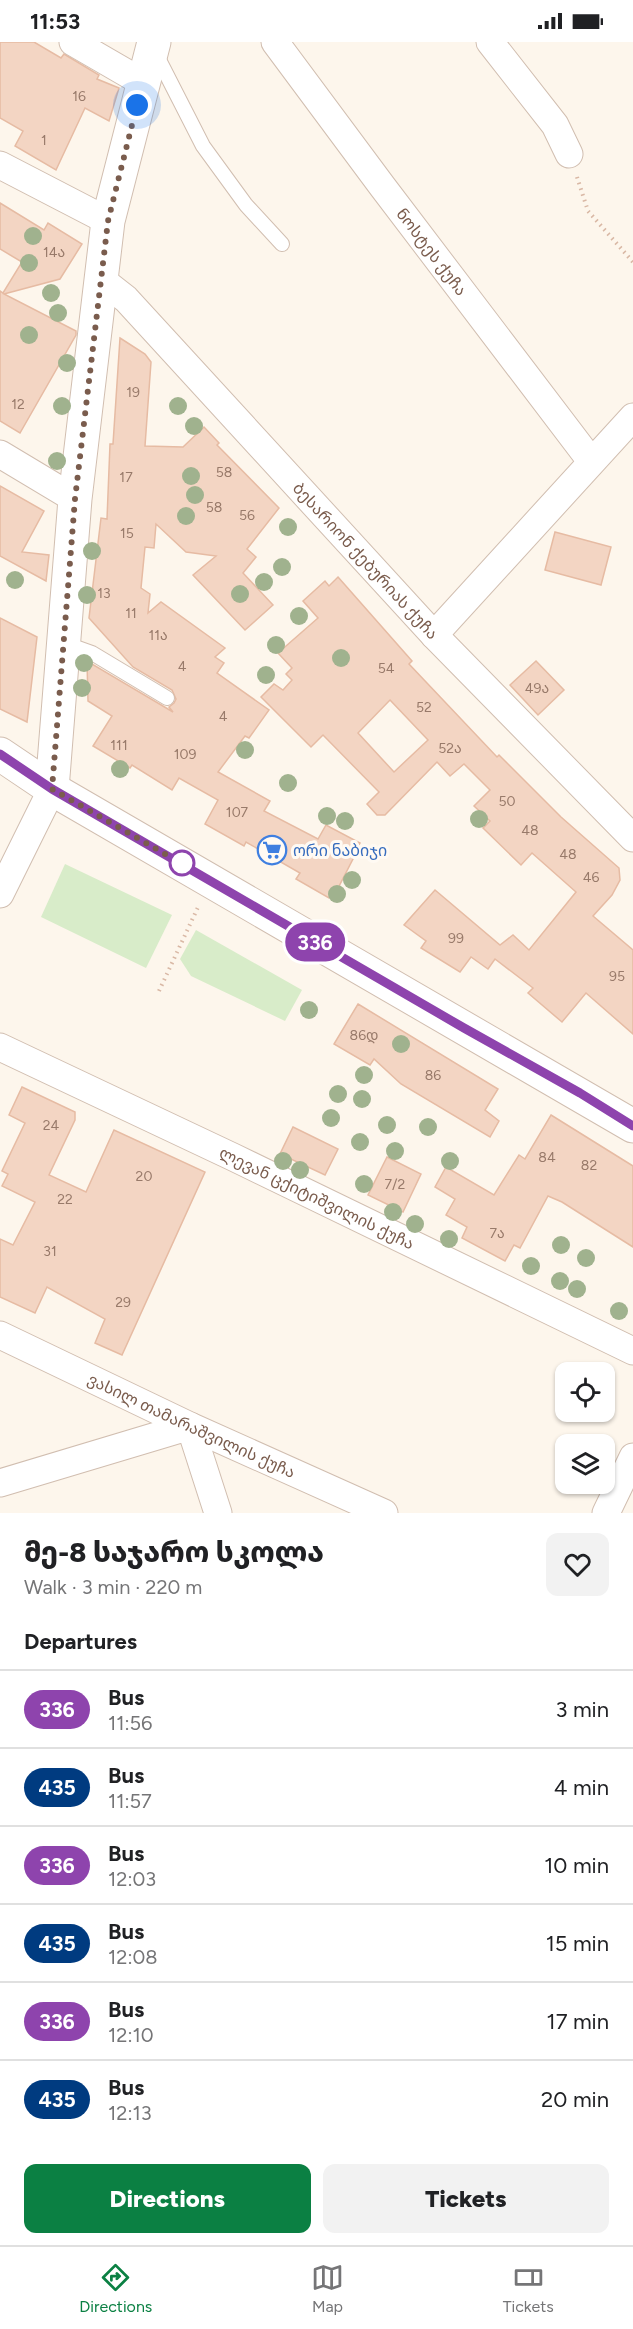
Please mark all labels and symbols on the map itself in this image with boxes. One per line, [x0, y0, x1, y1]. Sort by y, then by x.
house number: 16 [72, 88, 86, 105]
your location [122, 90, 152, 120]
house number: 1 [41, 132, 47, 149]
street label: ნოსტეს ქუჩა [393, 204, 471, 299]
house number: 14ა [43, 244, 65, 261]
house number: 19 [126, 384, 140, 401]
house number: 12 [11, 396, 25, 413]
house number: 58 [216, 464, 232, 481]
house number: 17 [119, 469, 133, 486]
street label: ბესარიონ ქებურიას ქუჩა [289, 478, 442, 643]
house number: 58 [206, 499, 222, 516]
house number: 56 [239, 507, 255, 524]
house number: 15 [120, 525, 134, 542]
house number: 13 [97, 585, 111, 602]
house number: 11 [125, 605, 137, 622]
house number: 11ა [148, 627, 168, 644]
house number: 4 [178, 658, 187, 675]
house number: 54 [378, 660, 395, 677]
house number: 49ა [525, 680, 549, 697]
house number: 52 [416, 699, 432, 716]
house number: 4 [219, 708, 228, 725]
house number: 111 [110, 737, 128, 754]
house number: 52ა [438, 740, 462, 757]
house number: 109 [174, 746, 196, 763]
house number: 50 [498, 793, 516, 810]
house number: 107 [226, 804, 249, 821]
house number: 48 [521, 822, 539, 839]
supermarket icon: ორი ნაბიჯი [256, 834, 288, 866]
place label: ორი ნაბიჯი [293, 841, 387, 860]
house number: 48 [559, 846, 577, 863]
unlabelled marker [169, 850, 195, 876]
house number: 46 [583, 869, 599, 886]
line badge: 336 [280, 922, 350, 962]
house number: 99 [448, 930, 464, 947]
house number: 95 [609, 968, 625, 985]
house number: 86დ [350, 1027, 378, 1044]
house number: 86 [425, 1067, 441, 1084]
house number: 24 [43, 1117, 60, 1134]
street label: ლევან ცქიტიშვილის ქუჩა [216, 1143, 417, 1253]
house number: 84 [538, 1149, 556, 1166]
house number: 82 [581, 1157, 597, 1174]
house number: 20 [136, 1168, 152, 1185]
house number: 7/2 [385, 1176, 405, 1193]
house number: 22 [57, 1191, 73, 1208]
house number: 7ა [489, 1225, 505, 1242]
house number: 31 [43, 1243, 57, 1260]
house number: 29 [115, 1294, 131, 1311]
street label: ვასილ თამარაშვილის ქუჩა [85, 1369, 298, 1482]

